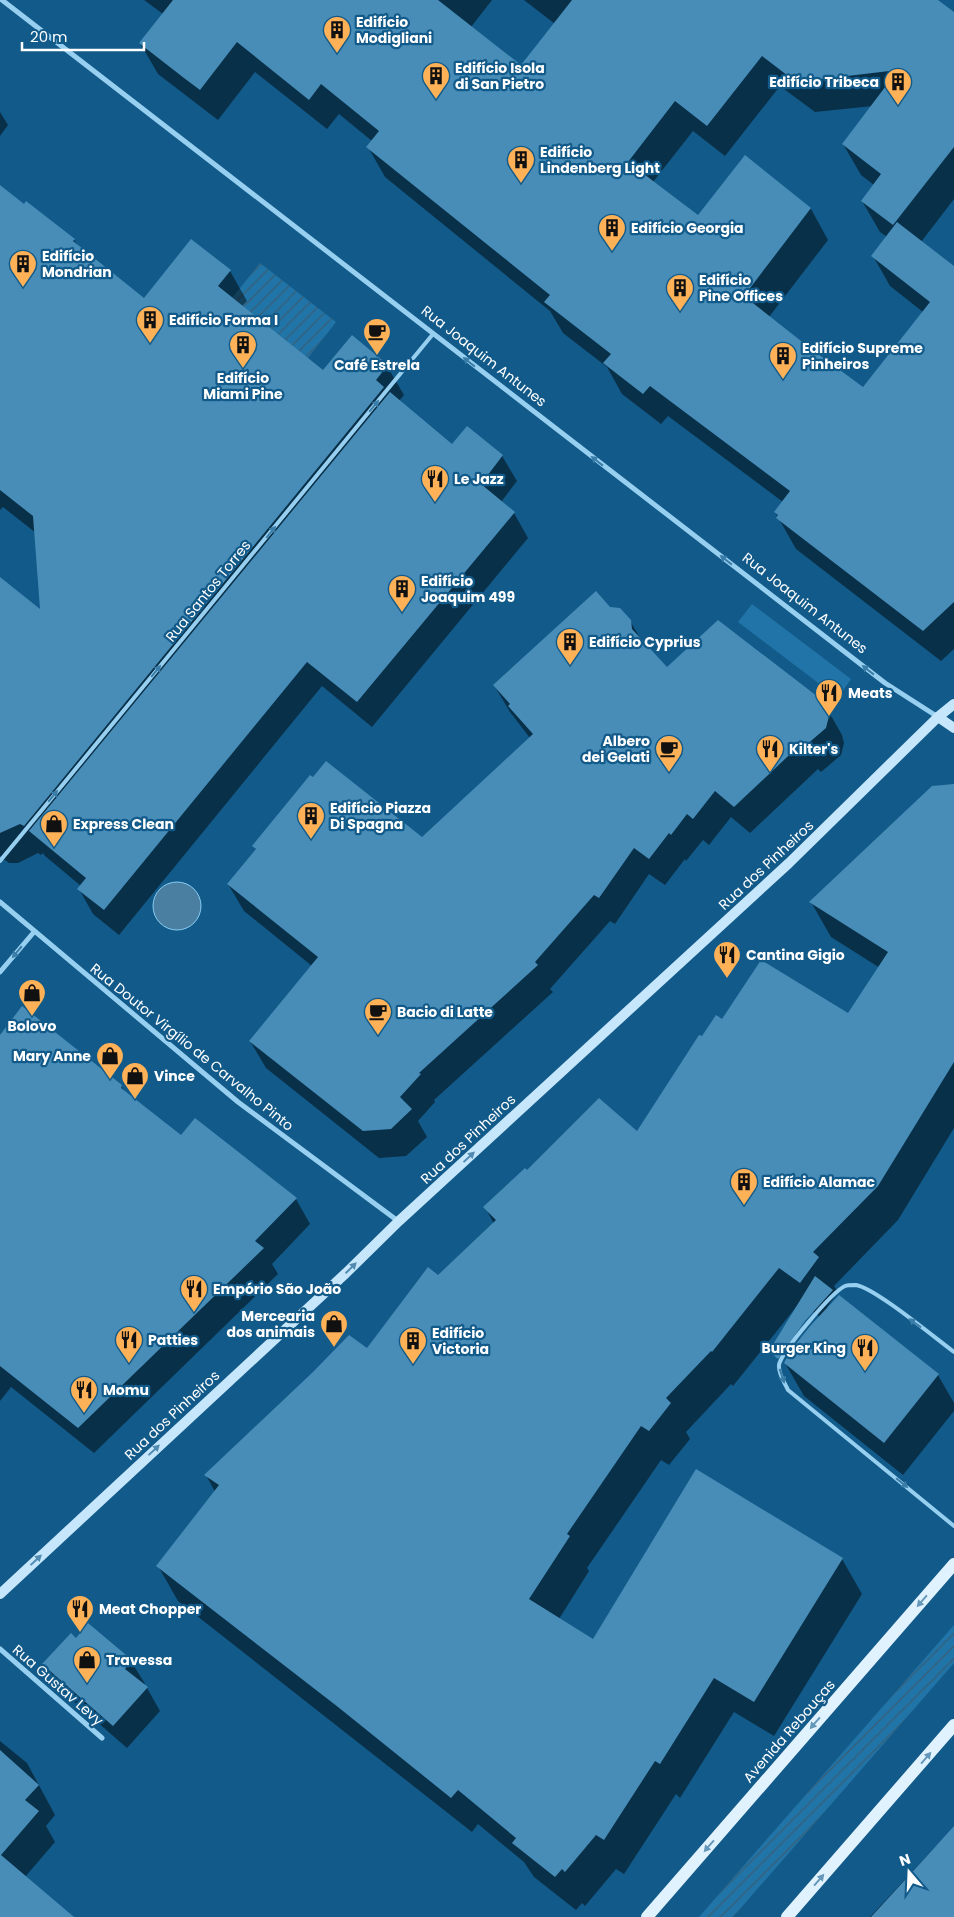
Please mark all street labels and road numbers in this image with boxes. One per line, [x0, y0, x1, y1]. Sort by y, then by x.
street label: Rua Joaquim Antunes [417, 301, 551, 411]
street label: Rua Santos Torres [161, 536, 255, 646]
street label: Rua Joaquim Antunes [738, 548, 872, 658]
street label: Rua dos Pinheiros [714, 816, 818, 914]
street label: Rua Doutor Virgílio de Carvalho Pinto [86, 959, 298, 1136]
street label: Rua dos Pinheiros [416, 1090, 520, 1188]
street label: Rua dos Pinheiros [120, 1366, 224, 1464]
street label: Rua Gustav Levy [8, 1640, 108, 1730]
street label: Avenida Rebouças [739, 1675, 839, 1787]

